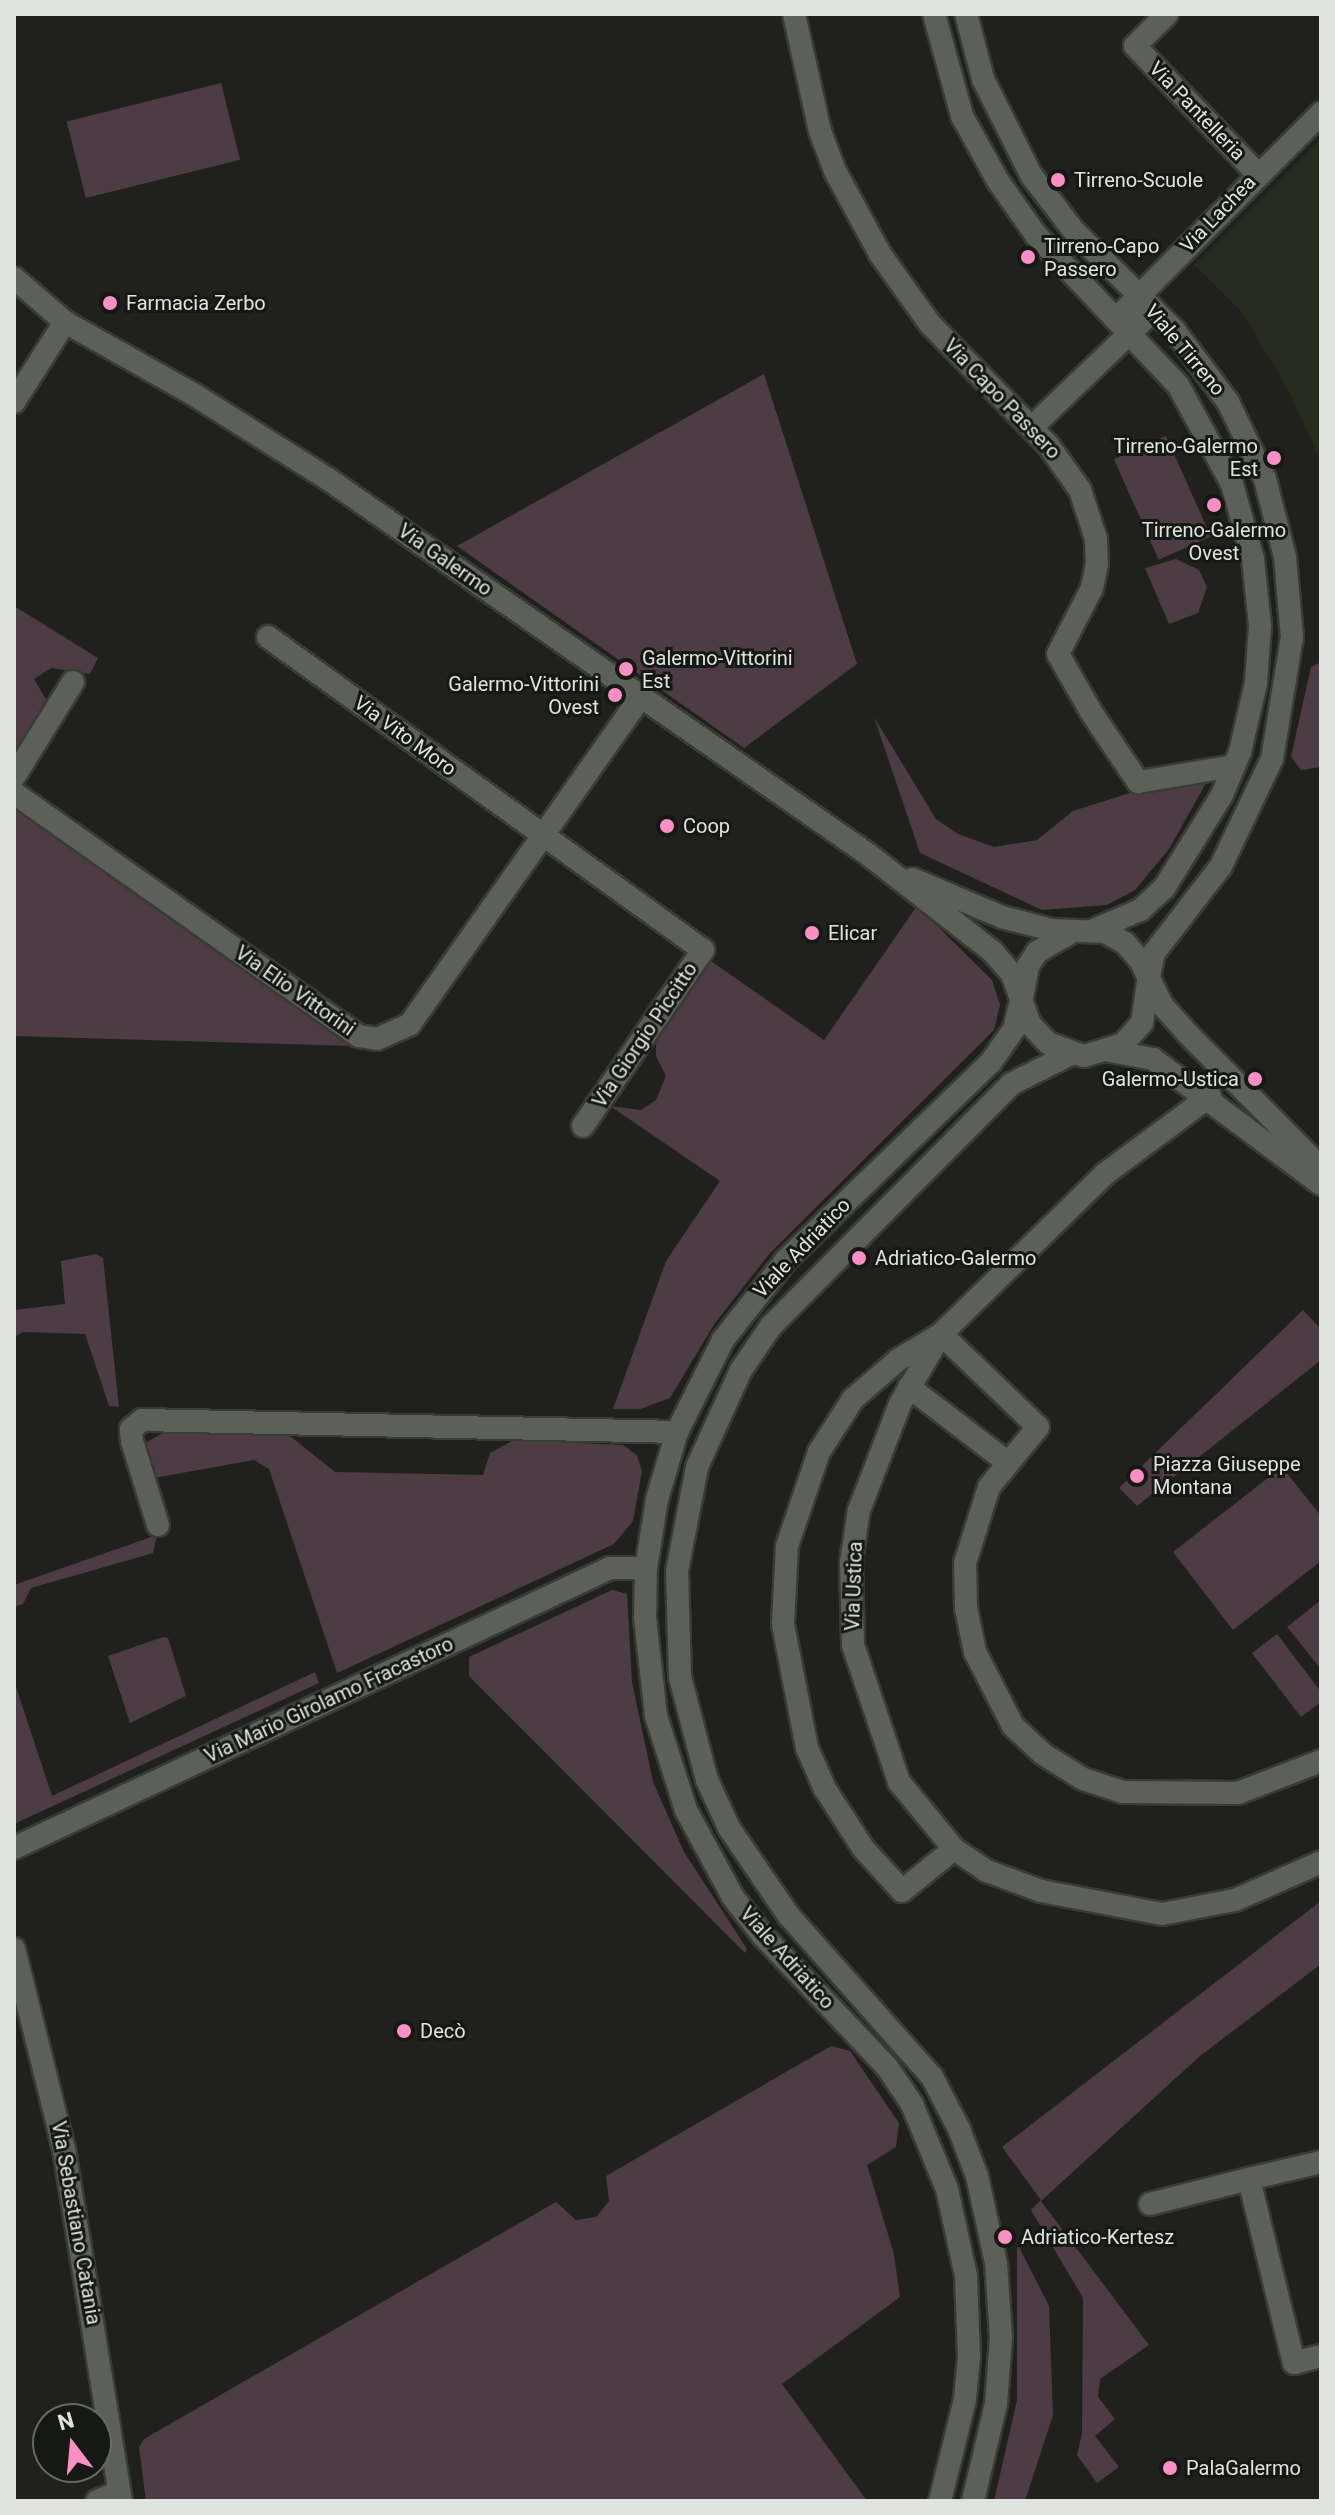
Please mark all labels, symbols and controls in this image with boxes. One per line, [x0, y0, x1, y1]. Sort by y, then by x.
street label: Via Pantelleria [1144, 57, 1250, 165]
place label: Tirreno-Scuole [1074, 168, 1203, 192]
street label: Via Lachea [1175, 170, 1261, 258]
marker: Tirreno-Scuole [1049, 171, 1067, 189]
place label: Tirreno-Capo Passero [1044, 234, 1159, 281]
marker: Tirreno-Capo Passero [1019, 248, 1037, 266]
place label: Farmacia Zerbo [126, 291, 266, 315]
marker: Farmacia Zerbo [101, 294, 119, 312]
street label: Viale Tirreno [1140, 299, 1230, 401]
street label: Via Capo Passero [939, 334, 1065, 464]
place label: Tirreno-Galermo Est [1114, 434, 1258, 481]
marker: Tirreno-Galermo Est [1265, 449, 1283, 467]
marker: Tirreno-Galermo Ovest [1205, 496, 1223, 514]
place label: Tirreno-Galermo Ovest [1142, 518, 1286, 565]
street label: Via Galermo [393, 519, 497, 601]
place label: Galermo-Vittorini Est [642, 646, 793, 693]
marker: Galermo-Vittorini Est [617, 660, 635, 678]
place label: Galermo-Vittorini Ovest [448, 672, 599, 719]
marker: Galermo-Vittorini Ovest [606, 686, 624, 704]
street label: Via Vito Moro [349, 691, 461, 781]
place label: Coop [683, 814, 730, 838]
marker: Coop [658, 817, 676, 835]
place label: Elicar [828, 921, 877, 945]
marker: Elicar [803, 924, 821, 942]
street label: Via Elio Vittorini [231, 941, 359, 1041]
street label: Via Giorgio Piccitto [588, 958, 702, 1112]
place label: Galermo-Ustica [1102, 1067, 1239, 1091]
marker: Galermo-Ustica [1246, 1070, 1264, 1088]
street label: Viale Adriatico [749, 1193, 855, 1303]
place label: Adriatico-Galermo [875, 1246, 1036, 1270]
marker: Adriatico-Galermo [850, 1249, 868, 1267]
place label: Piazza Giuseppe Montana [1153, 1452, 1301, 1499]
marker: Piazza Giuseppe Montana [1128, 1467, 1146, 1485]
street label: Via Ustica [840, 1541, 868, 1631]
street label: Via Mario Girolamo Fracastoro [201, 1632, 457, 1768]
street label: Viale Adriatico [735, 1902, 839, 2014]
place label: Decò [420, 2019, 466, 2043]
marker: Decò [395, 2022, 413, 2040]
street label: Via Sebastiano Catania [46, 2119, 106, 2327]
place label: Adriatico-Kertesz [1021, 2225, 1174, 2249]
marker: Adriatico-Kertesz [996, 2228, 1014, 2246]
north arrow [32, 2403, 112, 2483]
text: N [55, 2407, 77, 2436]
place label: PalaGalermo [1186, 2456, 1301, 2480]
marker: PalaGalermo [1161, 2459, 1179, 2477]

